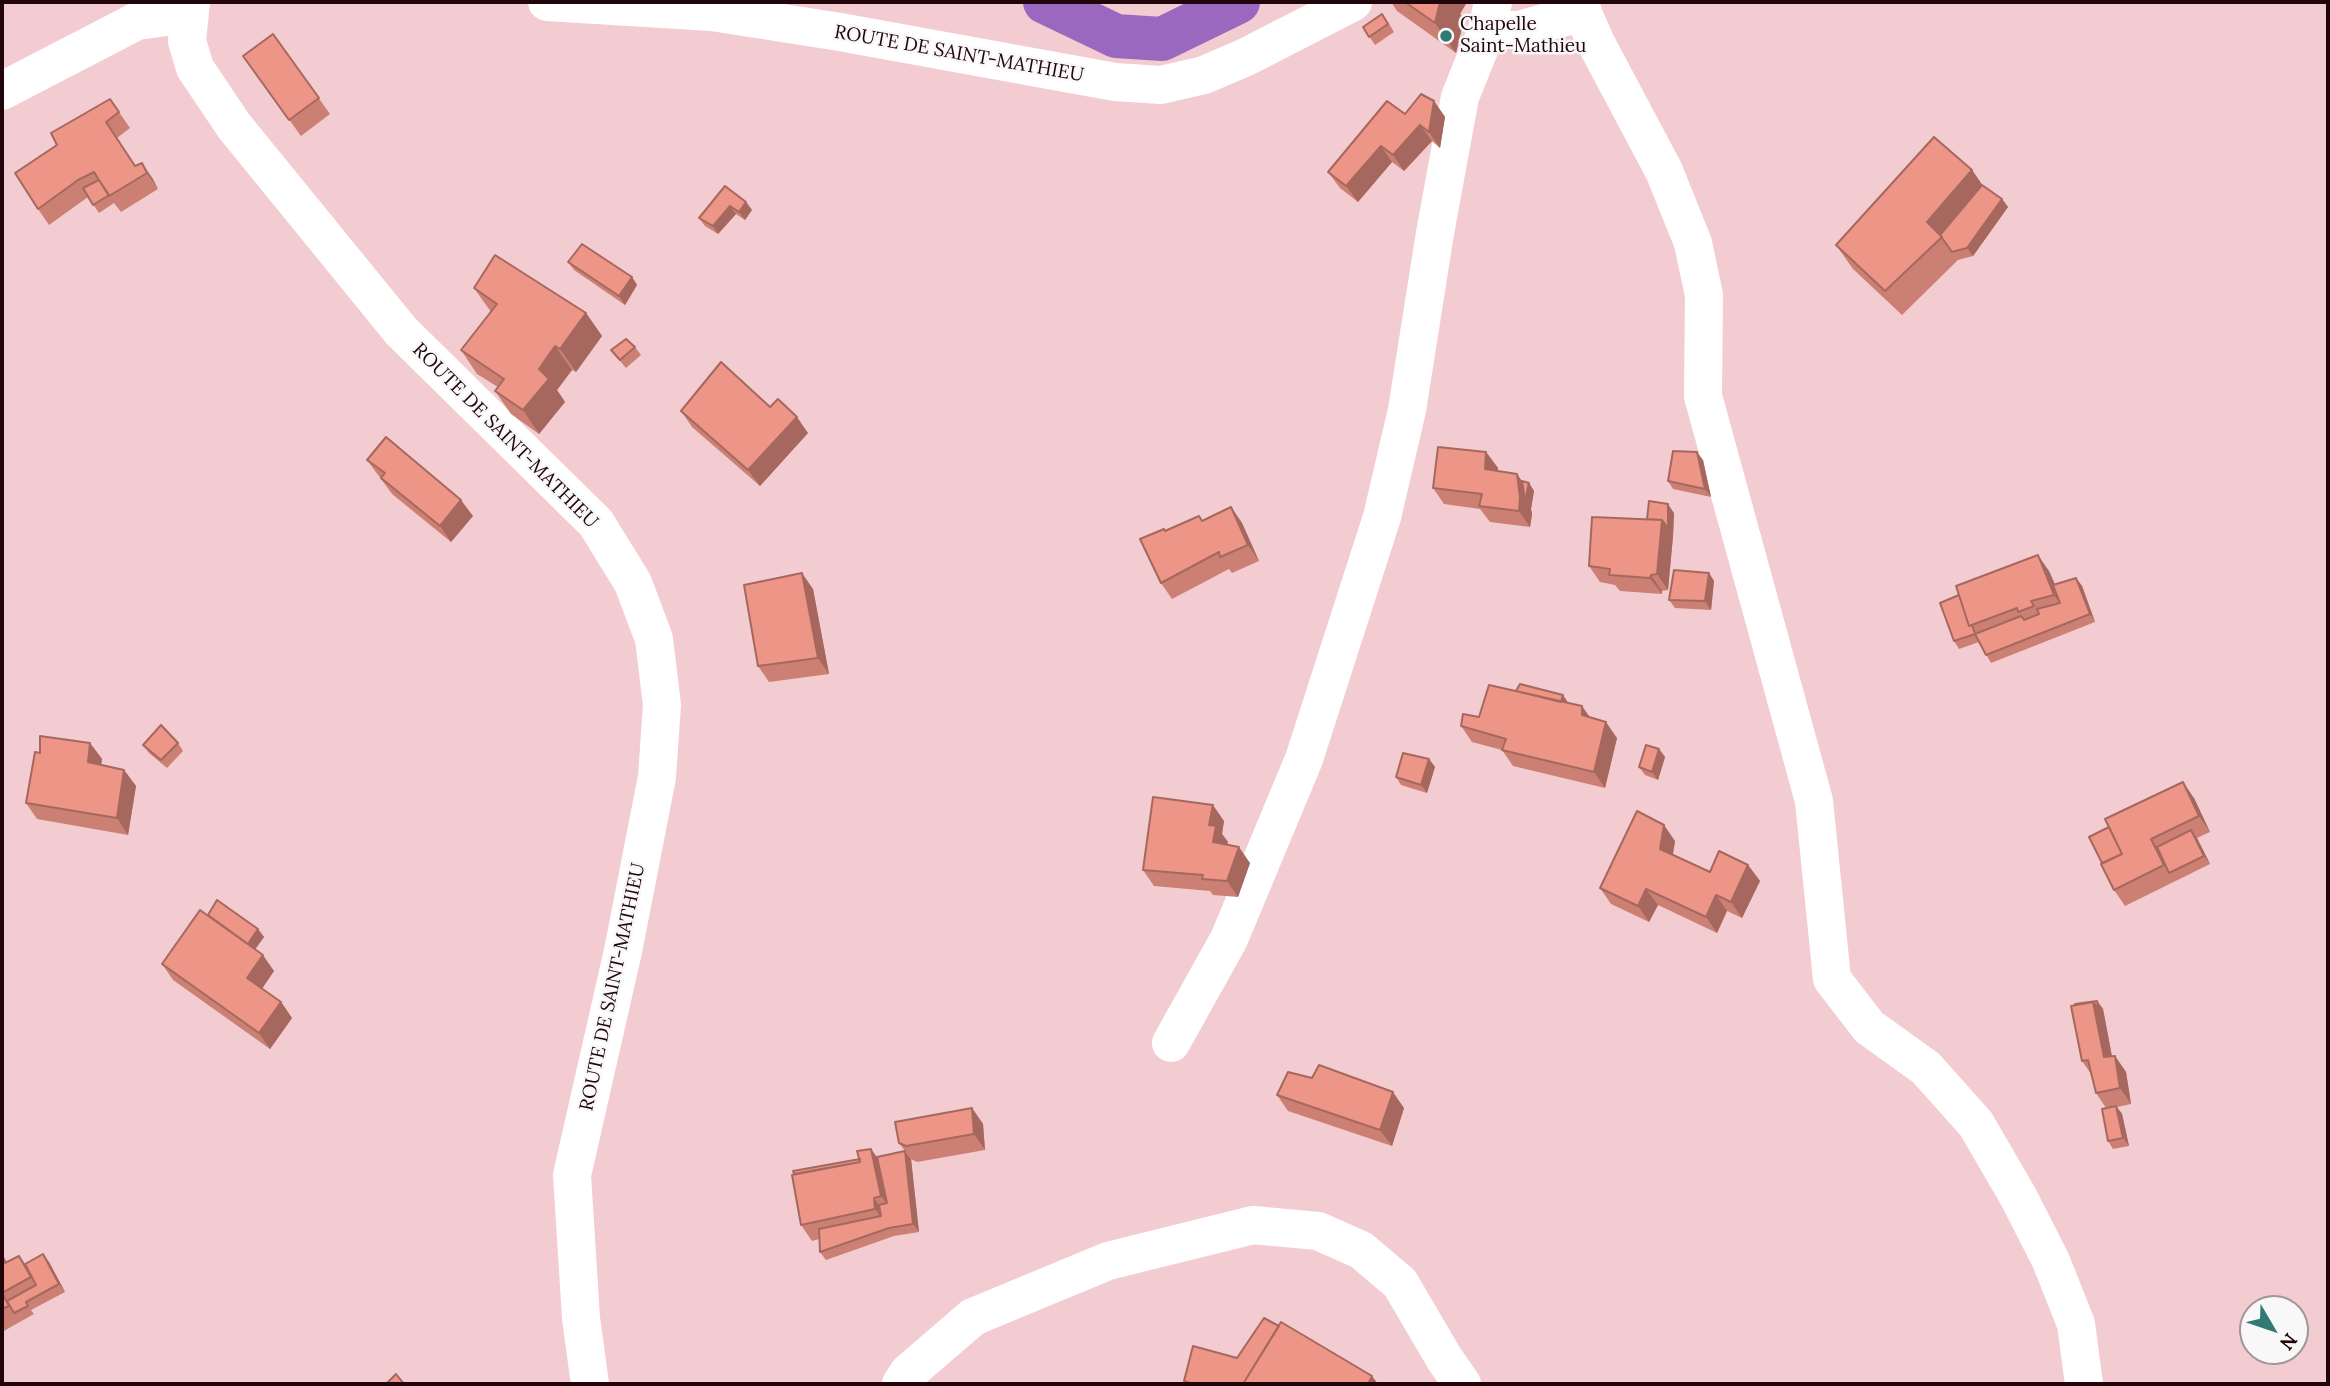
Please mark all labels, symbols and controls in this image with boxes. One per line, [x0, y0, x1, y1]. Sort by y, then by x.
place label: Chapelle Saint-Mathieu [1460, 14, 1586, 58]
street label: ROUTE DE SAINT-MATHIEU [833, 21, 1085, 87]
marker: Chapelle Saint-Mathieu [1438, 28, 1454, 44]
street label: ROUTE DE SAINT-MATHIEU [408, 339, 602, 533]
street label: ROUTE DE SAINT-MATHIEU [576, 861, 650, 1113]
north arrow [2239, 1295, 2309, 1365]
text: N [2275, 1329, 2303, 1355]

